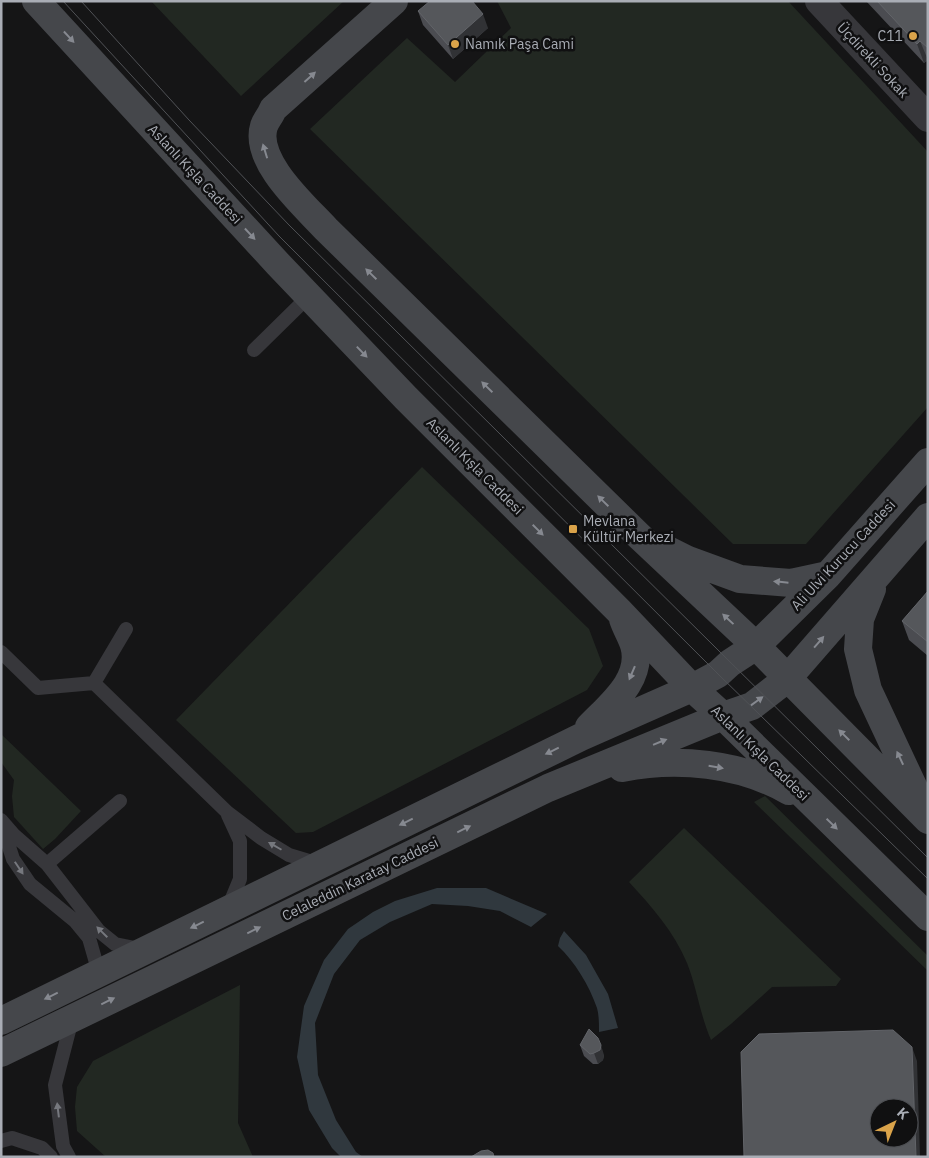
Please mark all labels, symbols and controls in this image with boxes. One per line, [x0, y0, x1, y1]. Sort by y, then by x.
street label: Üçdirekli Sokak [833, 18, 913, 102]
place label: C11 [878, 27, 903, 45]
marker: C11 [907, 30, 919, 42]
one-way arrow [63, 31, 75, 43]
place label: Namık Paşa Cami [465, 35, 574, 53]
marker: Namık Paşa Cami [449, 38, 461, 50]
one-way arrow [303, 71, 316, 82]
street label: Aslanlı Kışla Caddesi [144, 120, 246, 228]
one-way arrow [261, 144, 269, 159]
one-way arrow [244, 227, 256, 239]
one-way arrow [365, 268, 377, 280]
one-way arrow [356, 345, 368, 357]
one-way arrow [481, 381, 493, 393]
street label: Aslanlı Kışla Caddesi [423, 414, 527, 518]
one-way arrow [597, 495, 609, 507]
street label: Ali Ulvi Kurucu Caddesi [787, 496, 899, 614]
place label: Mevlana Kültür Merkezi [583, 512, 674, 546]
one-way arrow [532, 523, 544, 535]
marker: Mevlana Kültür Merkezi [567, 523, 579, 535]
one-way arrow [772, 578, 788, 586]
one-way arrow [722, 614, 735, 625]
one-way arrow [814, 635, 825, 648]
one-way arrow [628, 666, 636, 681]
one-way arrow [750, 696, 764, 706]
street label: Aslanlı Kışla Caddesi [707, 701, 813, 805]
one-way arrow [838, 730, 850, 742]
one-way arrow [653, 737, 667, 745]
one-way arrow [545, 747, 559, 755]
one-way arrow [896, 751, 904, 765]
one-way arrow [709, 764, 725, 772]
one-way arrow [399, 818, 413, 826]
one-way arrow [826, 818, 838, 830]
one-way arrow [457, 824, 471, 832]
street label: Celaleddin Karatay Caddesi [279, 833, 441, 925]
one-way arrow [267, 842, 282, 850]
one-way arrow [14, 861, 23, 874]
one-way arrow [190, 921, 204, 929]
one-way arrow [247, 926, 261, 934]
one-way arrow [96, 927, 108, 939]
one-way arrow [44, 992, 59, 1000]
one-way arrow [101, 996, 115, 1004]
north arrow [869, 1098, 919, 1148]
one-way arrow [54, 1102, 62, 1118]
text: K [893, 1104, 913, 1124]

